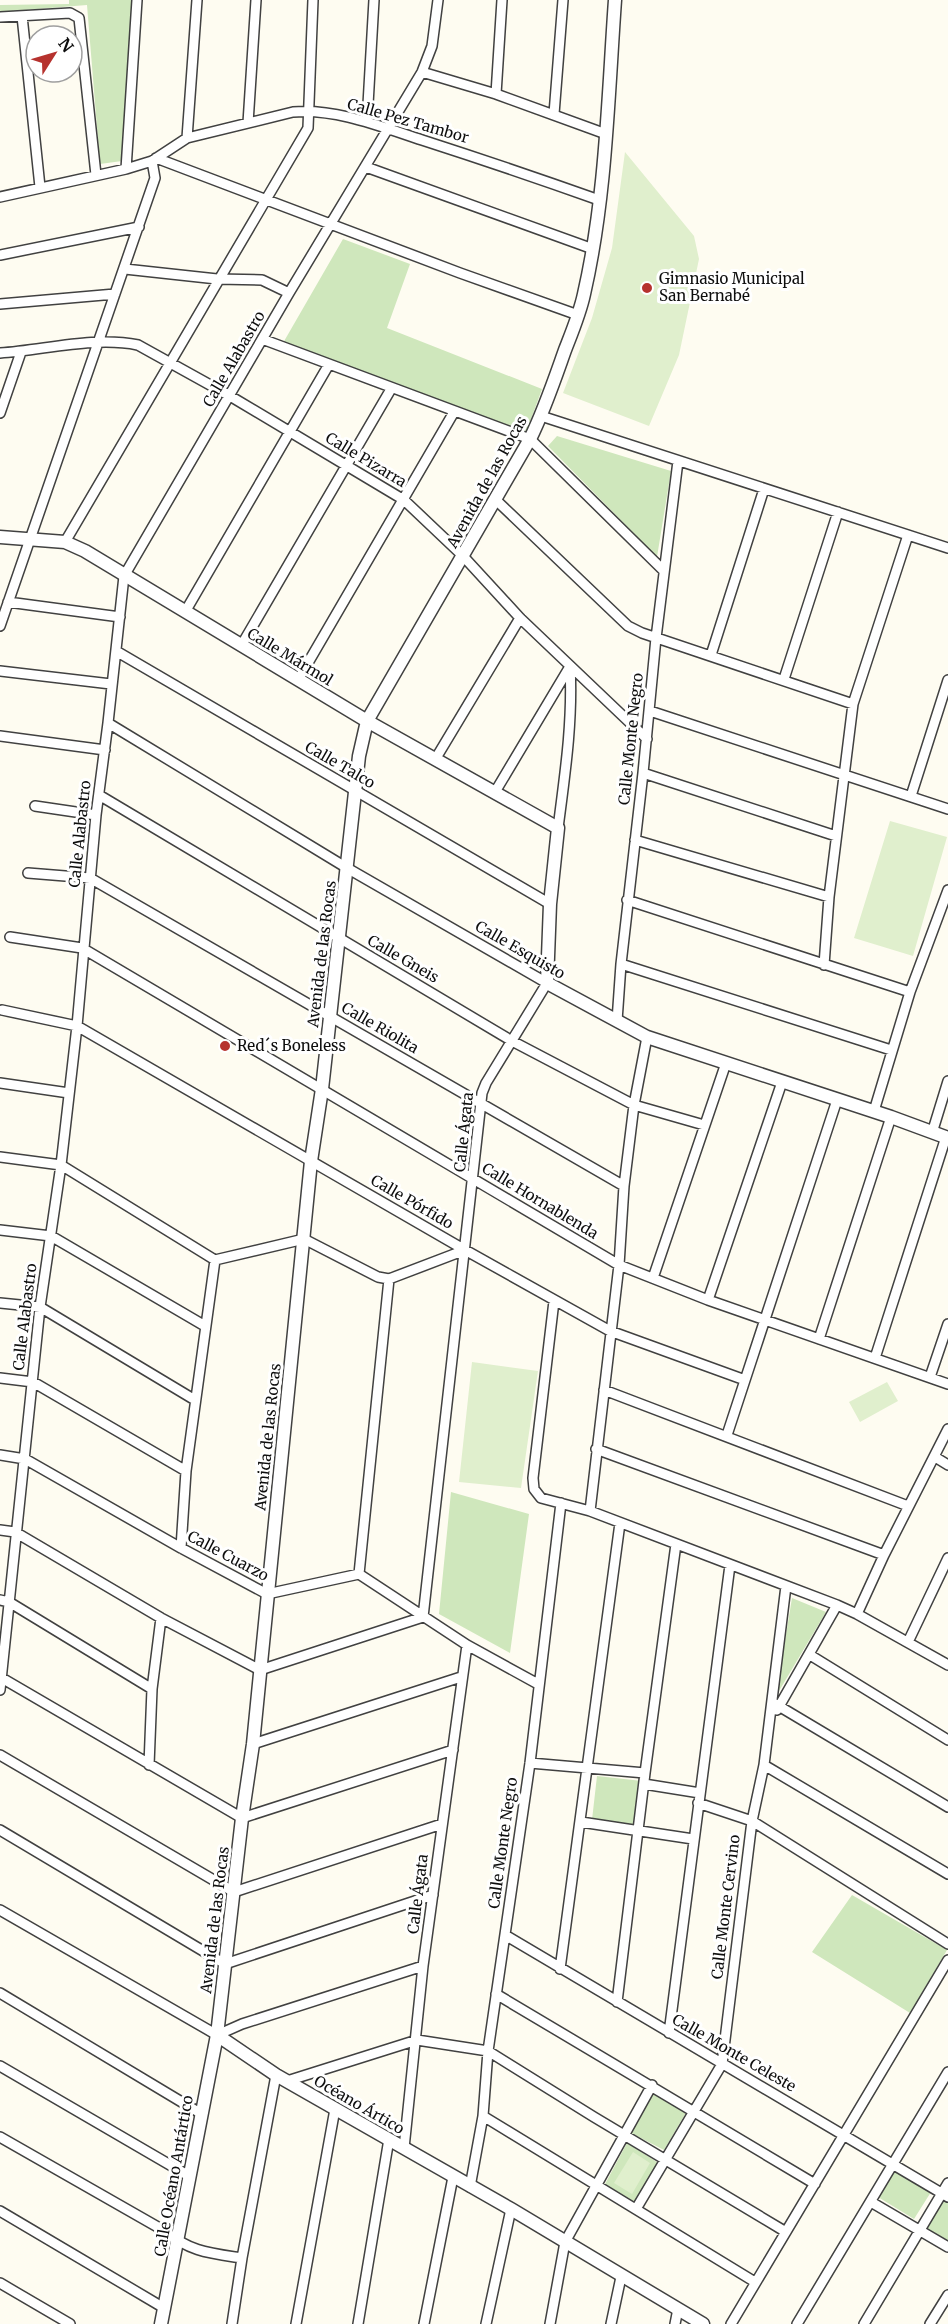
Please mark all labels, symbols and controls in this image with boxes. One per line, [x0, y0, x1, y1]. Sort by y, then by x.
north arrow [24, 24, 84, 84]
text: N [54, 34, 78, 56]
street label: Calle Pez Tambor [345, 94, 471, 147]
place label: Gimnasio Municipal San Bernabé [659, 269, 805, 305]
marker: Gimnasio Municipal San Bernabé [640, 281, 654, 295]
street label: Calle Alabastro [198, 307, 269, 410]
street label: Avenida de las Rocas [442, 412, 531, 552]
street label: Calle Pizarra [322, 428, 410, 491]
street label: Calle Mármol [244, 624, 337, 690]
street label: Calle Monte Negro [614, 672, 647, 806]
street label: Calle Talco [302, 737, 379, 792]
street label: Calle Alabastro [64, 779, 95, 889]
street label: Avenida de las Rocas [303, 879, 340, 1030]
street label: Calle Esquisto [472, 916, 569, 983]
street label: Calle Gneis [364, 930, 442, 987]
street label: Calle Riolita [338, 998, 422, 1057]
place label: Red´s Boneless [237, 1036, 346, 1055]
marker: Red´s Boneless [218, 1039, 232, 1053]
street label: Calle Ágata [449, 1091, 477, 1173]
street label: Calle Hornablenda [479, 1158, 602, 1243]
street label: Calle Pórfido [368, 1170, 457, 1233]
street label: Calle Alabastro [9, 1262, 41, 1372]
street label: Avenida de las Rocas [250, 1362, 285, 1513]
street label: Calle Cuarzo [184, 1526, 272, 1585]
street label: Calle Monte Negro [484, 1776, 521, 1910]
street label: Calle Monte Cervino [707, 1833, 744, 1980]
street label: Avenida de las Rocas [196, 1845, 233, 1996]
street label: Calle Ágata [402, 1853, 432, 1935]
street label: Calle Monte Celeste [669, 2009, 800, 2096]
street label: Océano Ártico [311, 2070, 408, 2138]
street label: Calle Océano Antártico [150, 2094, 197, 2258]

